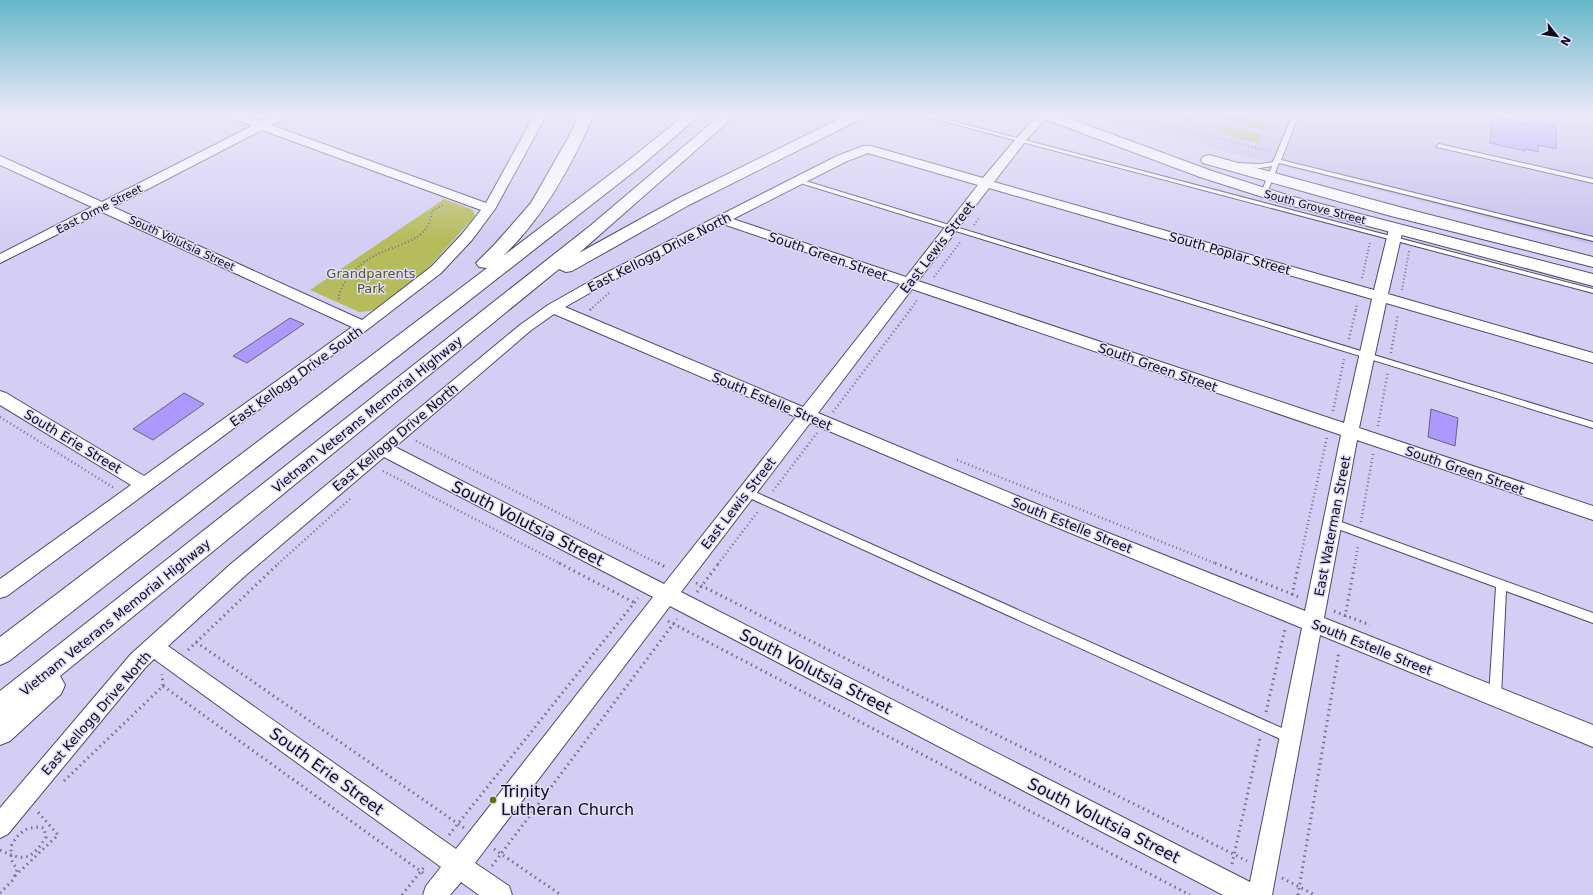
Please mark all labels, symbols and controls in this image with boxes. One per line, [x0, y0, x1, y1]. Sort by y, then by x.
north arrow [1537, 16, 1577, 56]
text: N [1557, 34, 1573, 48]
street label: East Orme Street [54, 182, 145, 237]
street label: South Grove Street [1262, 188, 1368, 228]
street label: East Lewis Street [897, 199, 978, 296]
street label: East Kellogg Drive North [585, 210, 733, 295]
street label: South Volutsia Street [127, 213, 238, 274]
street label: South Green Street [766, 229, 889, 284]
street label: South Poplar Street [1167, 229, 1293, 278]
park label: Grandparents Park [326, 266, 416, 296]
street label: East Kellogg Drive South [227, 323, 366, 430]
street label: Vietnam Veterans Memorial Highway [269, 333, 466, 496]
street label: South Green Street [1096, 340, 1219, 395]
street label: South Estelle Street [710, 369, 834, 434]
street label: East Kellogg Drive North [330, 381, 461, 494]
street label: South Erie Street [21, 406, 124, 476]
street label: South Green Street [1403, 443, 1526, 498]
street label: East Lewis Street [698, 455, 779, 552]
street label: East Waterman Street [1311, 455, 1353, 598]
street label: South Volutsia Street [449, 477, 607, 570]
street label: South Estelle Street [1009, 494, 1134, 557]
street label: Vietnam Veterans Memorial Highway [17, 536, 214, 699]
street label: South Estelle Street [1309, 616, 1434, 679]
street label: South Volutsia Street [737, 625, 895, 718]
street label: East Kellogg Drive North [39, 648, 154, 778]
street label: South Erie Street [266, 724, 387, 819]
street label: South Volutsia Street [1025, 774, 1183, 867]
place label: Trinity Lutheran Church [500, 782, 634, 819]
marker: Trinity Lutheran Church [488, 795, 498, 805]

